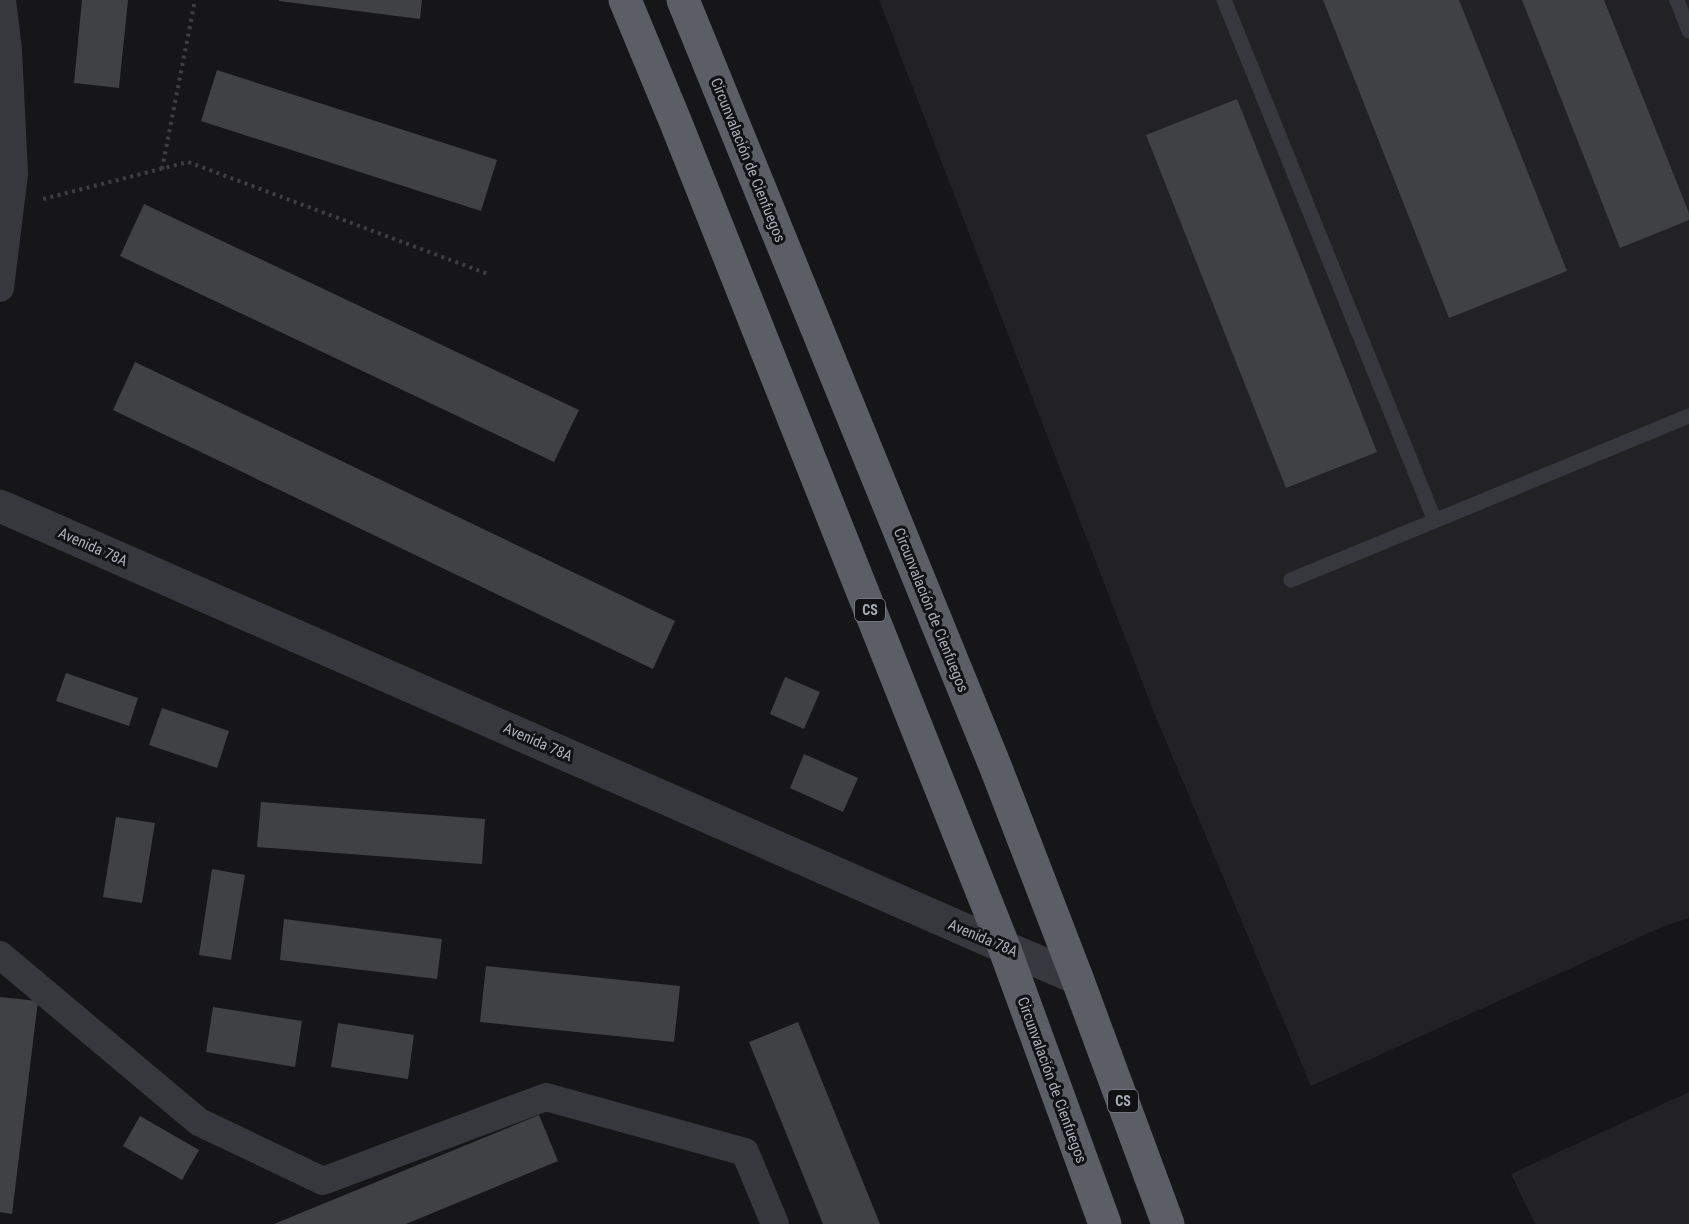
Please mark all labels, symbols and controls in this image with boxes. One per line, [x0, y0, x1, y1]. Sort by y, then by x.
street label: Circunvalación de Cienfuegos [707, 75, 789, 245]
street label: Avenida 78A [56, 524, 131, 570]
street label: Circunvalación de Cienfuegos [890, 525, 972, 695]
road number: CS [855, 599, 885, 621]
street label: Avenida 78A [501, 719, 576, 765]
street label: Avenida 78A [945, 915, 1021, 961]
street label: Circunvalación de Cienfuegos [1014, 994, 1091, 1166]
road number: CS [1108, 1090, 1138, 1112]

